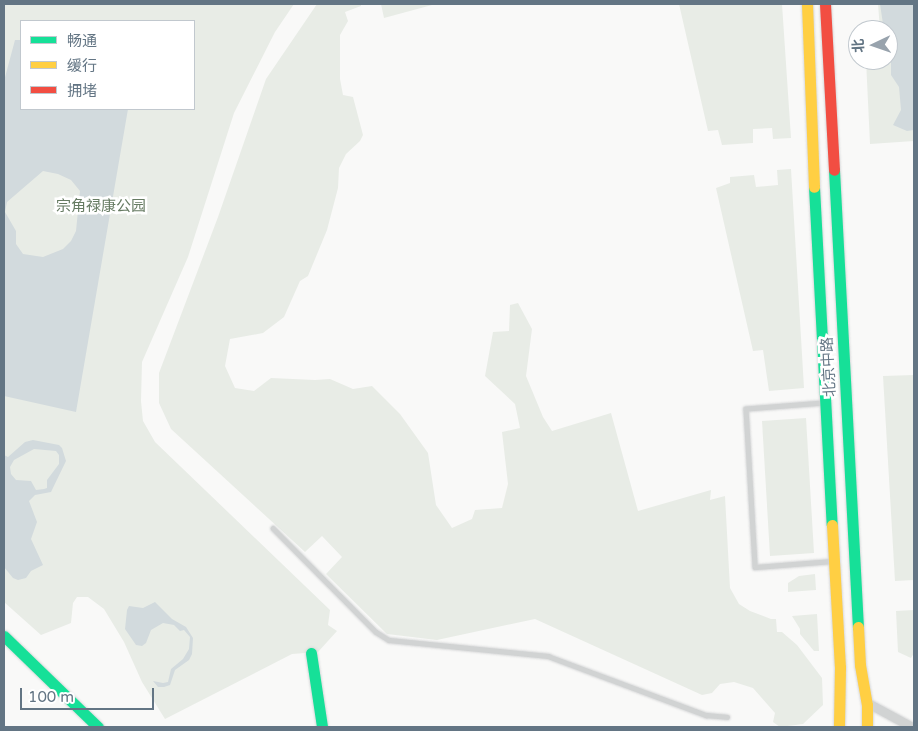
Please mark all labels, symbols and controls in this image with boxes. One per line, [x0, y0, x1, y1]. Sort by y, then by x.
legend [20, 20, 195, 110]
north arrow [848, 20, 898, 70]
text: 畅通 [67, 32, 97, 50]
text: 北 [850, 38, 867, 53]
text: 缓行 [67, 57, 97, 75]
text: 拥堵 [67, 82, 97, 100]
park label: 宗角禄康公园 [56, 198, 146, 216]
street label: 北京中路 [818, 337, 840, 397]
scale bar [22, 678, 156, 710]
text: 100 m [28, 688, 74, 706]

